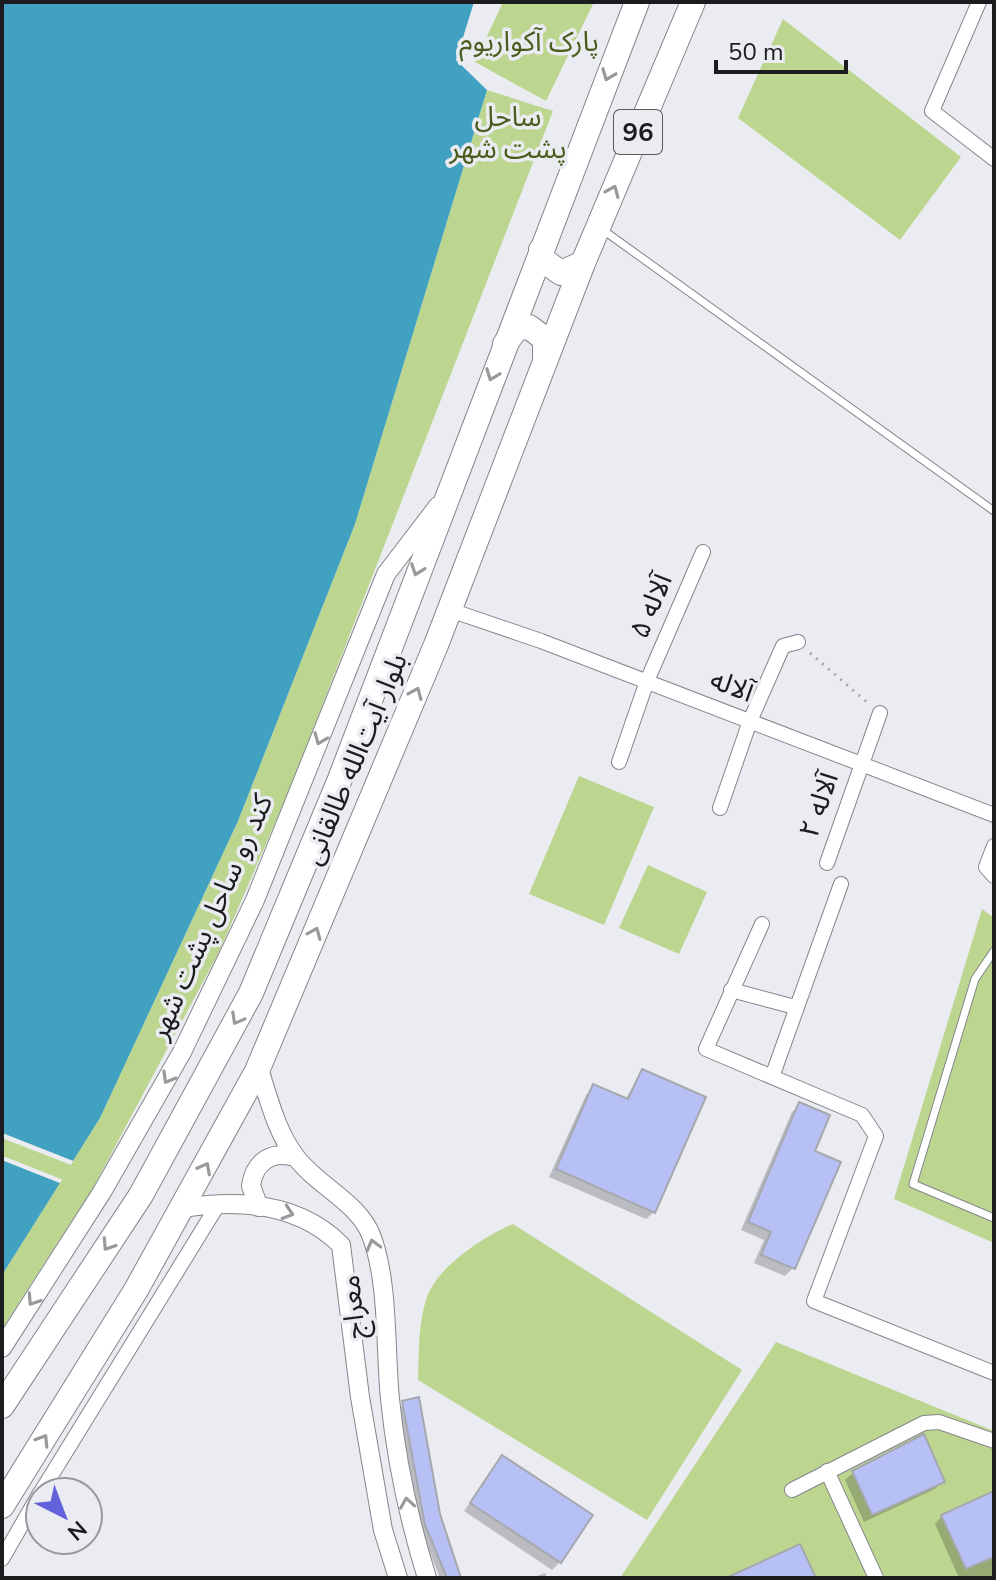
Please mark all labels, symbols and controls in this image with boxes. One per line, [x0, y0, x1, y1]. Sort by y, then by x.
park label: پارک آکواریوم [459, 23, 599, 62]
scale bar [716, 24, 846, 74]
text: 50 m [728, 36, 784, 68]
one-way arrow [601, 67, 618, 81]
park label: ساحل پشت شهر [448, 98, 567, 168]
road number: 96 [614, 110, 662, 154]
one-way arrow [604, 185, 620, 199]
one-way arrow [485, 367, 502, 381]
one-way arrow [410, 562, 427, 576]
street label: آلاله ۵ [620, 566, 682, 644]
street label: بلوار آیت‌الله طالقانی [293, 647, 417, 871]
street label: آلاله [705, 660, 761, 712]
one-way arrow [406, 687, 422, 701]
one-way arrow [313, 731, 330, 745]
street label: آلاله ۲ [790, 765, 848, 843]
street label: کند رو ساحل پشت شهر [139, 788, 282, 1047]
one-way arrow [305, 927, 321, 941]
one-way arrow [231, 1010, 247, 1025]
one-way arrow [162, 1069, 177, 1084]
one-way arrow [195, 1162, 210, 1176]
one-way arrow [280, 1203, 294, 1219]
one-way arrow [103, 1236, 118, 1250]
one-way arrow [366, 1239, 383, 1253]
street label: معراج [331, 1273, 376, 1341]
one-way arrow [28, 1291, 43, 1306]
one-way arrow [34, 1434, 49, 1449]
north arrow [24, 1476, 104, 1556]
one-way arrow [399, 1496, 416, 1510]
text: N [61, 1513, 93, 1547]

